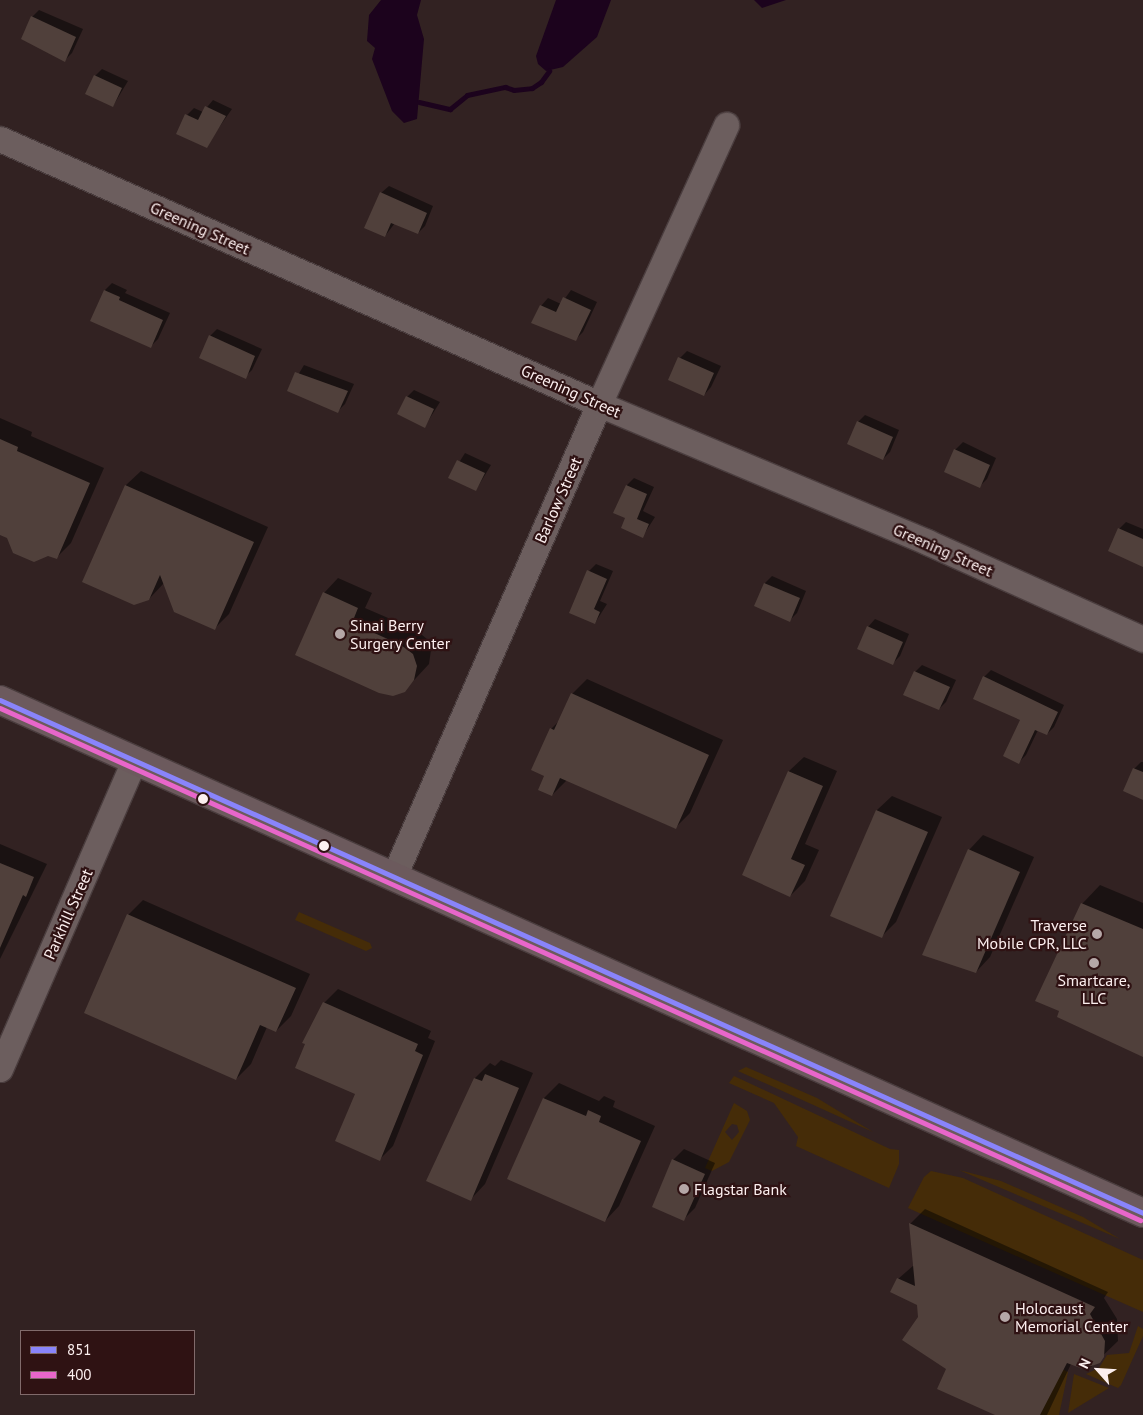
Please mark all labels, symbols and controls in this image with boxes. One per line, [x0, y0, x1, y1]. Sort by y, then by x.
street label: Greening Street [147, 198, 253, 258]
street label: Greening Street [518, 361, 624, 421]
street label: Barlow Street [530, 454, 586, 546]
street label: Greening Street [890, 520, 996, 580]
place label: Sinai Berry Surgery Center [350, 615, 451, 653]
marker: Sinai Berry Surgery Center [334, 628, 346, 640]
unlabelled marker [198, 794, 208, 804]
unlabelled marker [319, 841, 329, 851]
street label: Parkhill Street [40, 866, 96, 962]
place label: Traverse Mobile CPR, LLC [976, 915, 1087, 953]
marker: Traverse Mobile CPR, LLC [1091, 928, 1103, 940]
marker: Smartcare, LLC [1088, 957, 1100, 969]
place label: Smartcare, LLC [1058, 970, 1130, 1008]
place label: Flagstar Bank [694, 1179, 787, 1199]
marker: Flagstar Bank [678, 1183, 690, 1195]
place label: Holocaust Memorial Center [1015, 1298, 1128, 1336]
marker: Holocaust Memorial Center [999, 1311, 1011, 1323]
legend [20, 1330, 195, 1395]
text: 851 [67, 1340, 92, 1359]
north arrow [1073, 1345, 1123, 1395]
text: N [1074, 1355, 1095, 1372]
text: 400 [67, 1365, 92, 1384]

